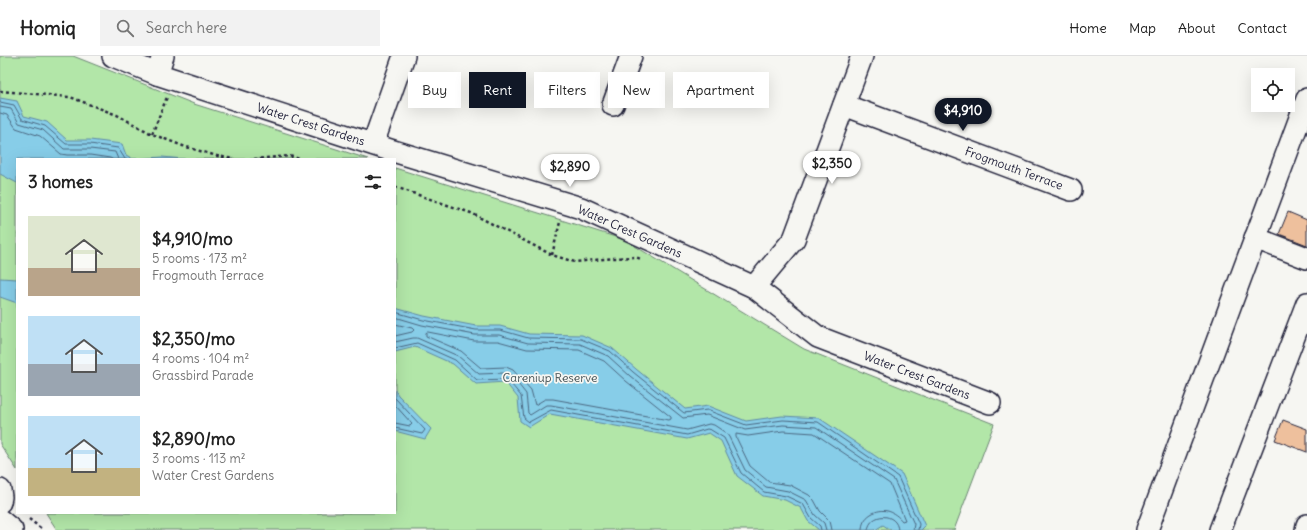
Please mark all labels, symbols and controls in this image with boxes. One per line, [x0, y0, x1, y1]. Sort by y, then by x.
search box [100, 10, 380, 46]
text: Homiq [20, 16, 76, 40]
icon: search [114, 17, 136, 39]
text: Search here [146, 18, 227, 37]
text: Home [1069, 19, 1107, 37]
text: Map [1129, 19, 1156, 37]
text: About [1178, 19, 1216, 37]
text: Contact [1238, 19, 1287, 37]
map controls [1251, 68, 1295, 112]
button: locate [1251, 68, 1295, 112]
chip: Buy [408, 72, 461, 108]
chip: Rent [469, 72, 526, 108]
chip: Filters [534, 72, 600, 108]
chip: New [608, 72, 665, 108]
chip: Apartment [673, 72, 769, 108]
pin: $4,910 [930, 98, 996, 132]
street label: Water Crest Gardens [255, 99, 367, 149]
text: $4,910 [944, 102, 982, 119]
street label: Frogmouth Terrace [963, 143, 1065, 193]
pin: $2,350 [799, 151, 865, 185]
pin: $2,890 [537, 154, 603, 188]
text: $2,350 [812, 155, 852, 172]
text: $2,890 [550, 158, 590, 175]
text: 3 homes [28, 171, 93, 193]
icon: filters [362, 171, 384, 193]
street label: Water Crest Gardens [575, 201, 685, 261]
text: $4,910/mo [152, 228, 233, 250]
icon: home [60, 232, 108, 280]
text: 5 rooms · 173 m² [152, 250, 247, 267]
text: Frogmouth Terrace [152, 267, 264, 284]
text: $2,350/mo [152, 328, 235, 350]
icon: home [60, 332, 108, 380]
street label: Water Crest Gardens [862, 348, 972, 402]
text: 4 rooms · 104 m² [152, 350, 249, 367]
text: Grassbird Parade [152, 367, 254, 384]
park label: Careniup Reserve [503, 370, 597, 385]
text: $2,890/mo [152, 428, 235, 450]
icon: home [60, 432, 108, 480]
text: 3 rooms · 113 m² [152, 450, 246, 467]
text: Water Crest Gardens [152, 467, 274, 484]

